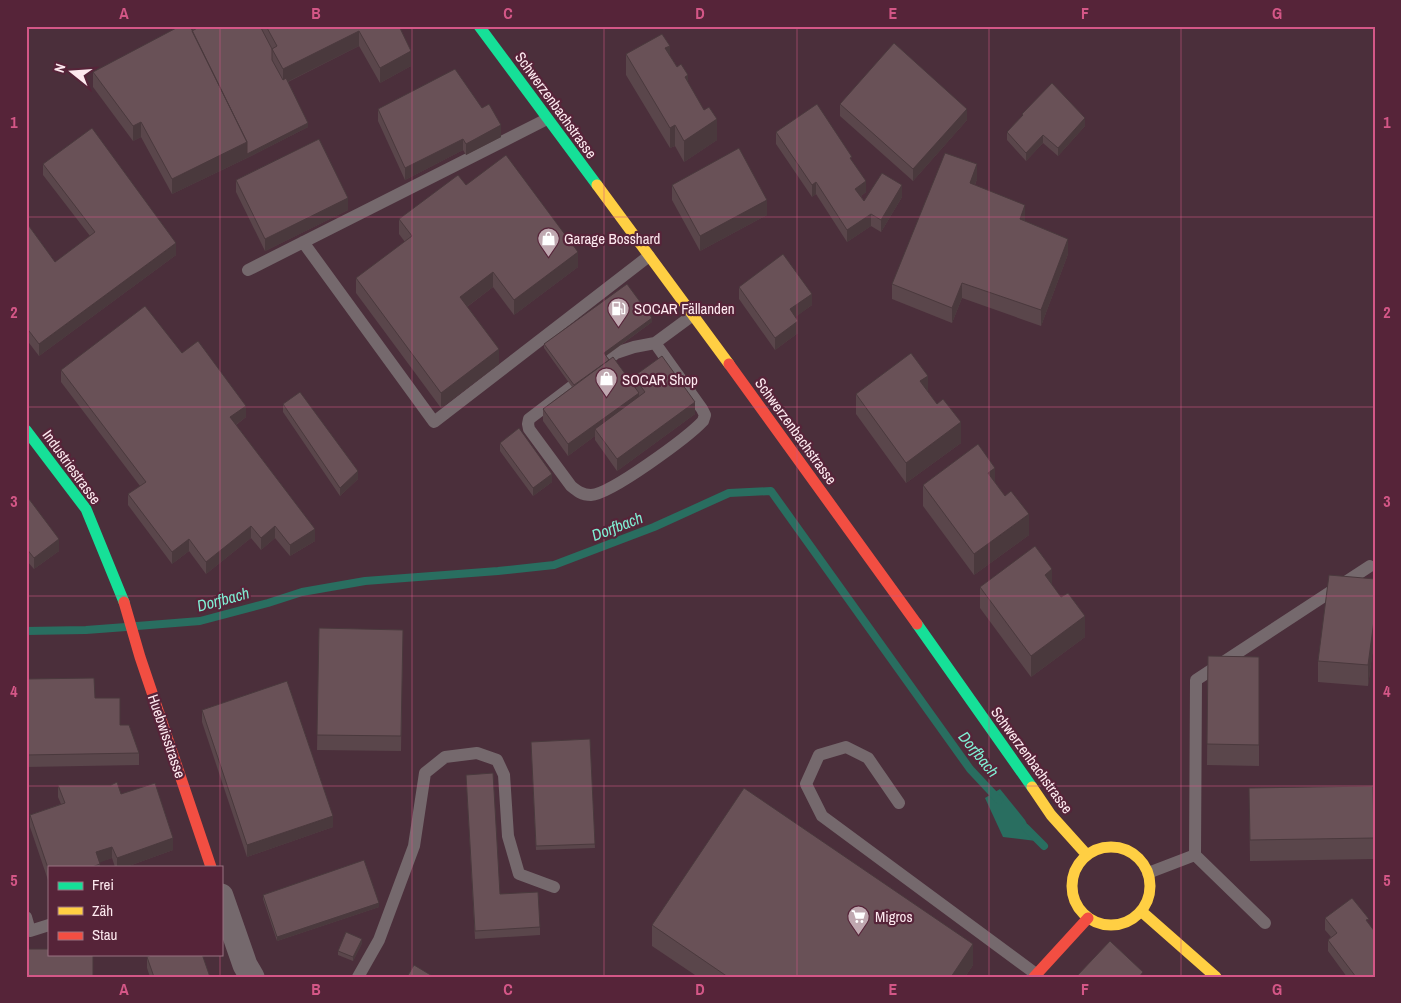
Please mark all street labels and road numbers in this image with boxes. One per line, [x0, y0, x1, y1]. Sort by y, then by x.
street label: Schwerzenbachstrasse [510, 47, 602, 163]
street label: Schwerzenbachstrasse [750, 373, 842, 489]
street label: Industriestrasse [38, 425, 106, 509]
street label: Huebwisstrasse [143, 691, 191, 781]
street label: Schwerzenbachstrasse [986, 702, 1078, 818]

